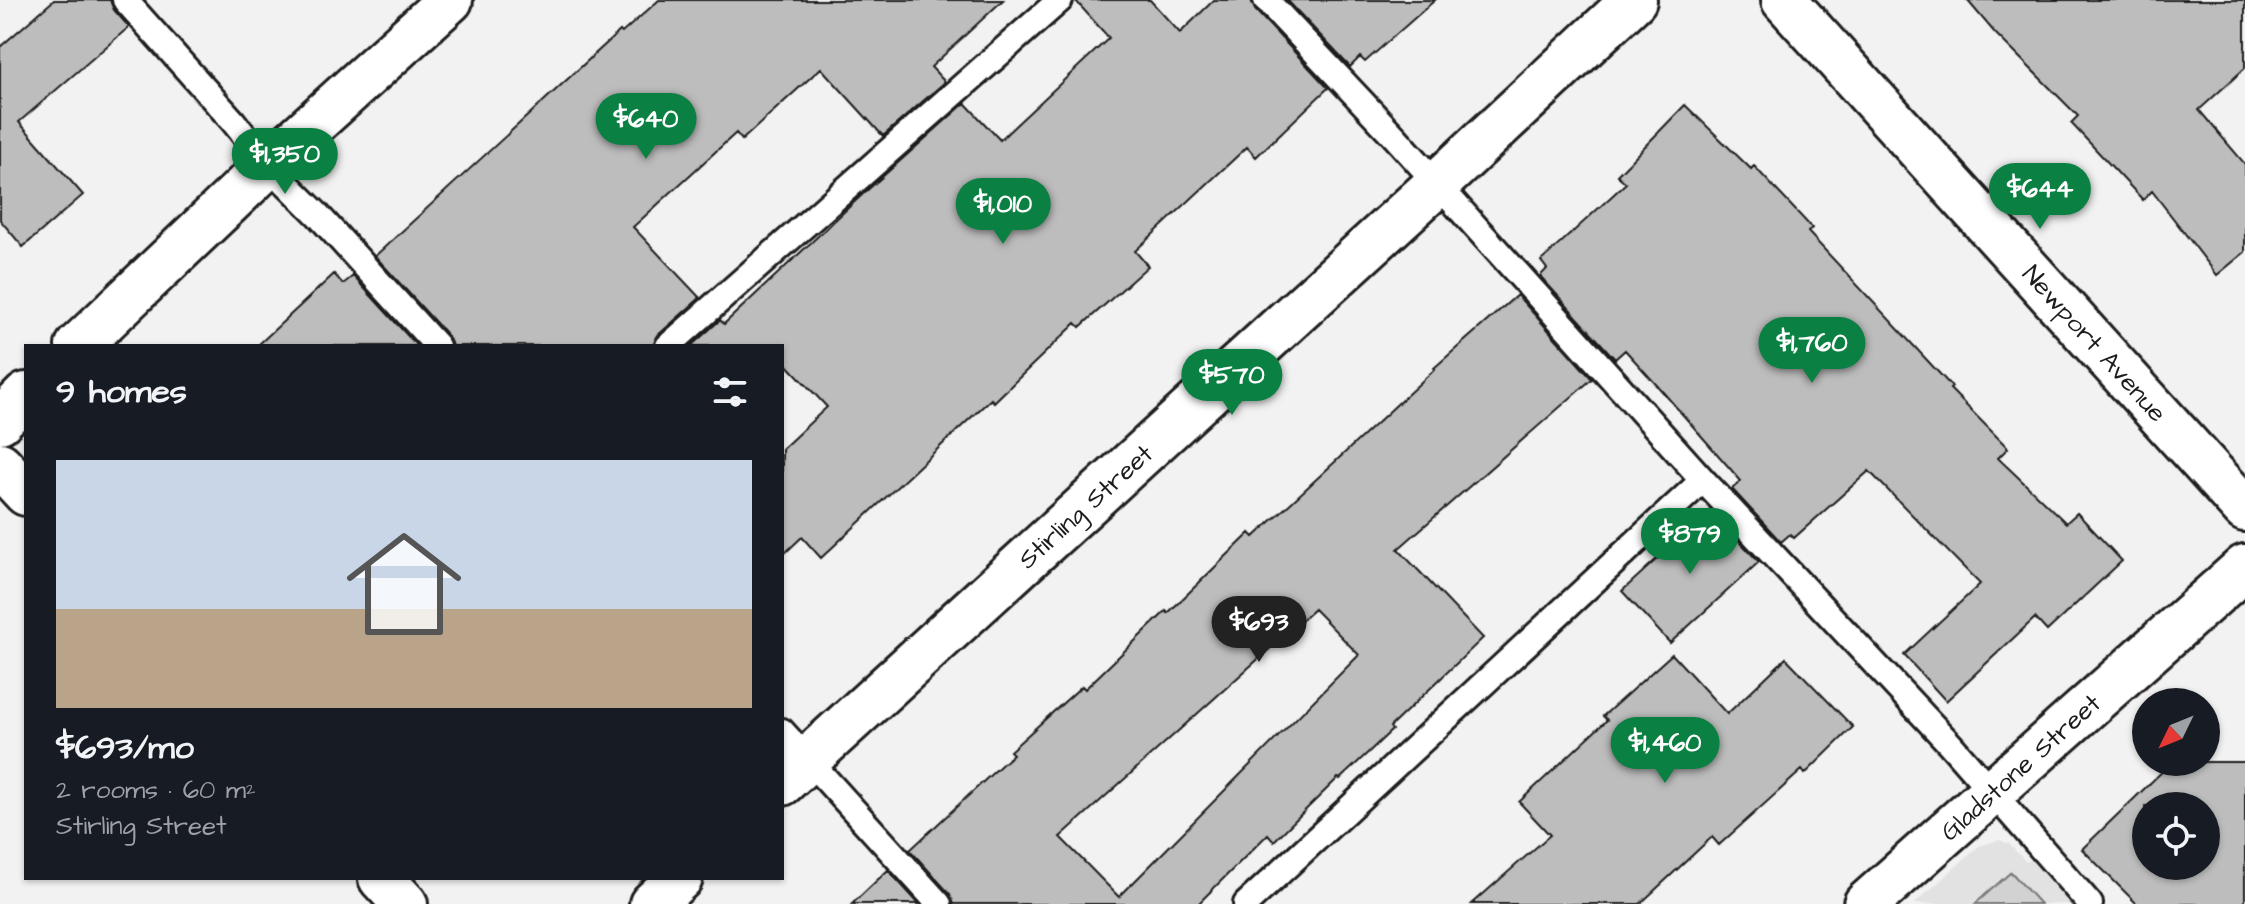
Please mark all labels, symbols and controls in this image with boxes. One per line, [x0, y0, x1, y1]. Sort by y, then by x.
pin: $640 [599, 93, 693, 161]
text: $640 [614, 101, 678, 137]
pin: $1,350 [220, 128, 350, 196]
text: $1,350 [250, 136, 320, 172]
pin: $644 [1993, 163, 2087, 231]
text: $644 [2007, 171, 2073, 207]
pin: $1,010 [938, 178, 1068, 246]
text: $1,010 [974, 186, 1032, 222]
street label: Newport Avenue [2014, 257, 2175, 430]
pin: $1,760 [1747, 317, 1877, 385]
text: $1,760 [1776, 325, 1848, 361]
pin: $570 [1185, 349, 1279, 417]
text: $570 [1199, 357, 1265, 393]
text: 9 homes [56, 368, 187, 416]
icon: filters [708, 370, 752, 414]
street label: Stirling Street [1010, 436, 1163, 579]
pin: $879 [1643, 508, 1737, 576]
icon: home [332, 512, 476, 656]
text: $879 [1659, 516, 1721, 552]
pin: $693 [1212, 596, 1306, 664]
text: $693 [1230, 604, 1288, 640]
street label: Gladstone Street [1933, 686, 2109, 850]
north arrow [2132, 688, 2220, 776]
map controls [2132, 688, 2220, 880]
pin: $1,460 [1600, 717, 1730, 785]
text: $693/mo [56, 724, 194, 772]
text: $1,460 [1629, 725, 1701, 761]
text: 2 rooms · 60 m² [56, 772, 256, 808]
button: locate [2132, 792, 2220, 880]
text: Stirling Street [56, 808, 227, 844]

